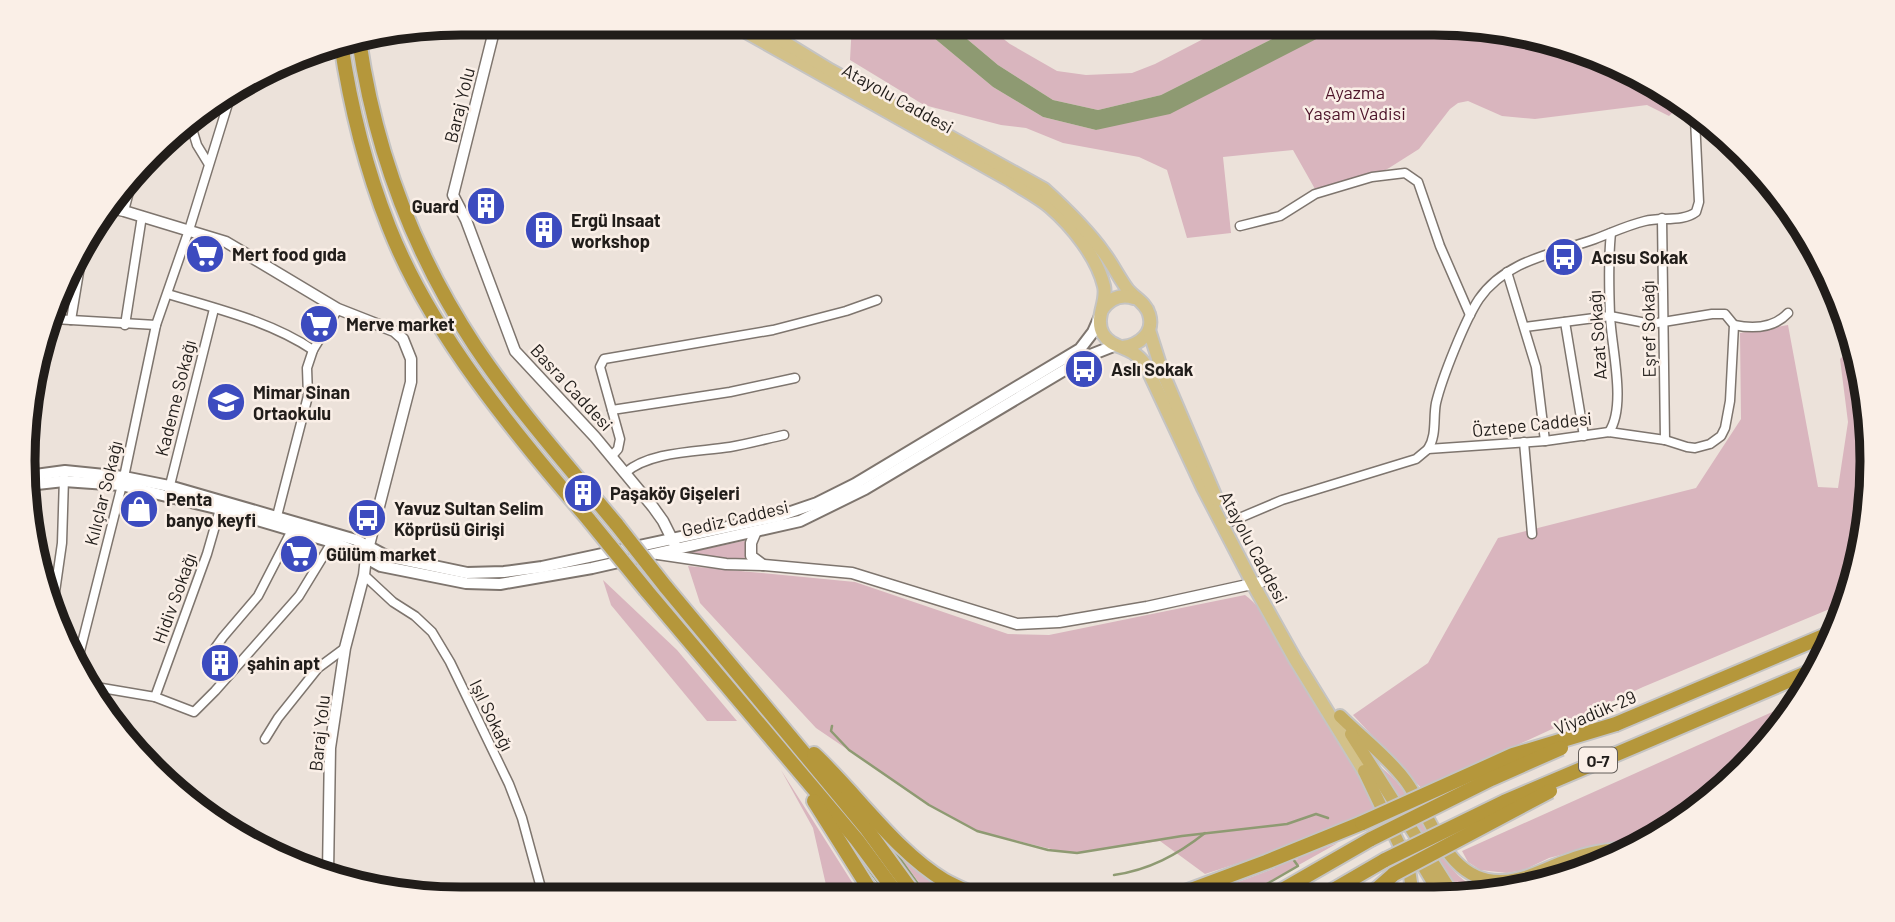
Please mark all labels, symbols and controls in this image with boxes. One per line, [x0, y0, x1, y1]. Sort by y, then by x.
street label: Atayolu Caddesi [838, 58, 958, 138]
street label: Baraj Yolu [439, 65, 479, 145]
park label: Ayazma Yaşam Vadisi [1304, 81, 1406, 124]
building icon: Guard [465, 185, 507, 227]
place label: Guard [412, 195, 459, 217]
building icon: Ergü Insaat workshop [523, 209, 565, 251]
place label: Ergü Insaat workshop [571, 209, 661, 252]
supermarket icon: Mert food gıda [184, 233, 226, 275]
bus stop icon: Acısu Sokak [1543, 236, 1585, 278]
place label: Mert food gıda [232, 243, 346, 265]
place label: Acısu Sokak [1591, 246, 1689, 268]
street label: Eşref Sokağı [1636, 280, 1660, 378]
street label: Azat Sokağı [1583, 289, 1611, 381]
supermarket icon: Merve market [298, 303, 340, 345]
place label: Merve market [346, 313, 455, 335]
street label: Kademe Sokağı [150, 337, 200, 459]
street label: Basra Caddesi [526, 339, 618, 435]
bus stop icon: Aslı Sokak [1063, 348, 1105, 390]
place label: Aslı Sokak [1111, 358, 1194, 380]
school or university icon: Mimar Sinan Ortaokulu [205, 381, 247, 423]
place label: Mimar Sinan Ortaokulu [253, 381, 350, 424]
street label: Öztepe Caddesi [1471, 407, 1593, 441]
street label: Kılıçlar Sokağı [79, 438, 127, 548]
building icon: Paşaköy Gişeleri [562, 472, 604, 514]
place label: Paşaköy Gişeleri [610, 482, 740, 504]
street label: Atayolu Caddesi [1215, 487, 1293, 607]
shop icon: Penta banyo keyfi [118, 488, 160, 530]
place label: Penta banyo keyfi [166, 488, 256, 531]
street label: Gediz Caddesi [679, 495, 791, 541]
bus stop icon: Yavuz Sultan Selim Köprüsü Girişi [346, 497, 388, 539]
place label: Yavuz Sultan Selim Köprüsü Girişi [394, 497, 543, 540]
supermarket icon: Gülüm market [278, 533, 320, 575]
place label: Gülüm market [326, 543, 437, 565]
street label: Hidiv Sokağı [147, 550, 201, 646]
building icon: şahin apt [199, 642, 241, 684]
place label: şahin apt [247, 652, 320, 674]
street label: Işıl Sokağı [465, 676, 519, 754]
street label: Viyadük-29 [1551, 685, 1639, 739]
street label: Baraj Yolu [304, 694, 334, 772]
road number: O-7 [1579, 748, 1617, 772]

